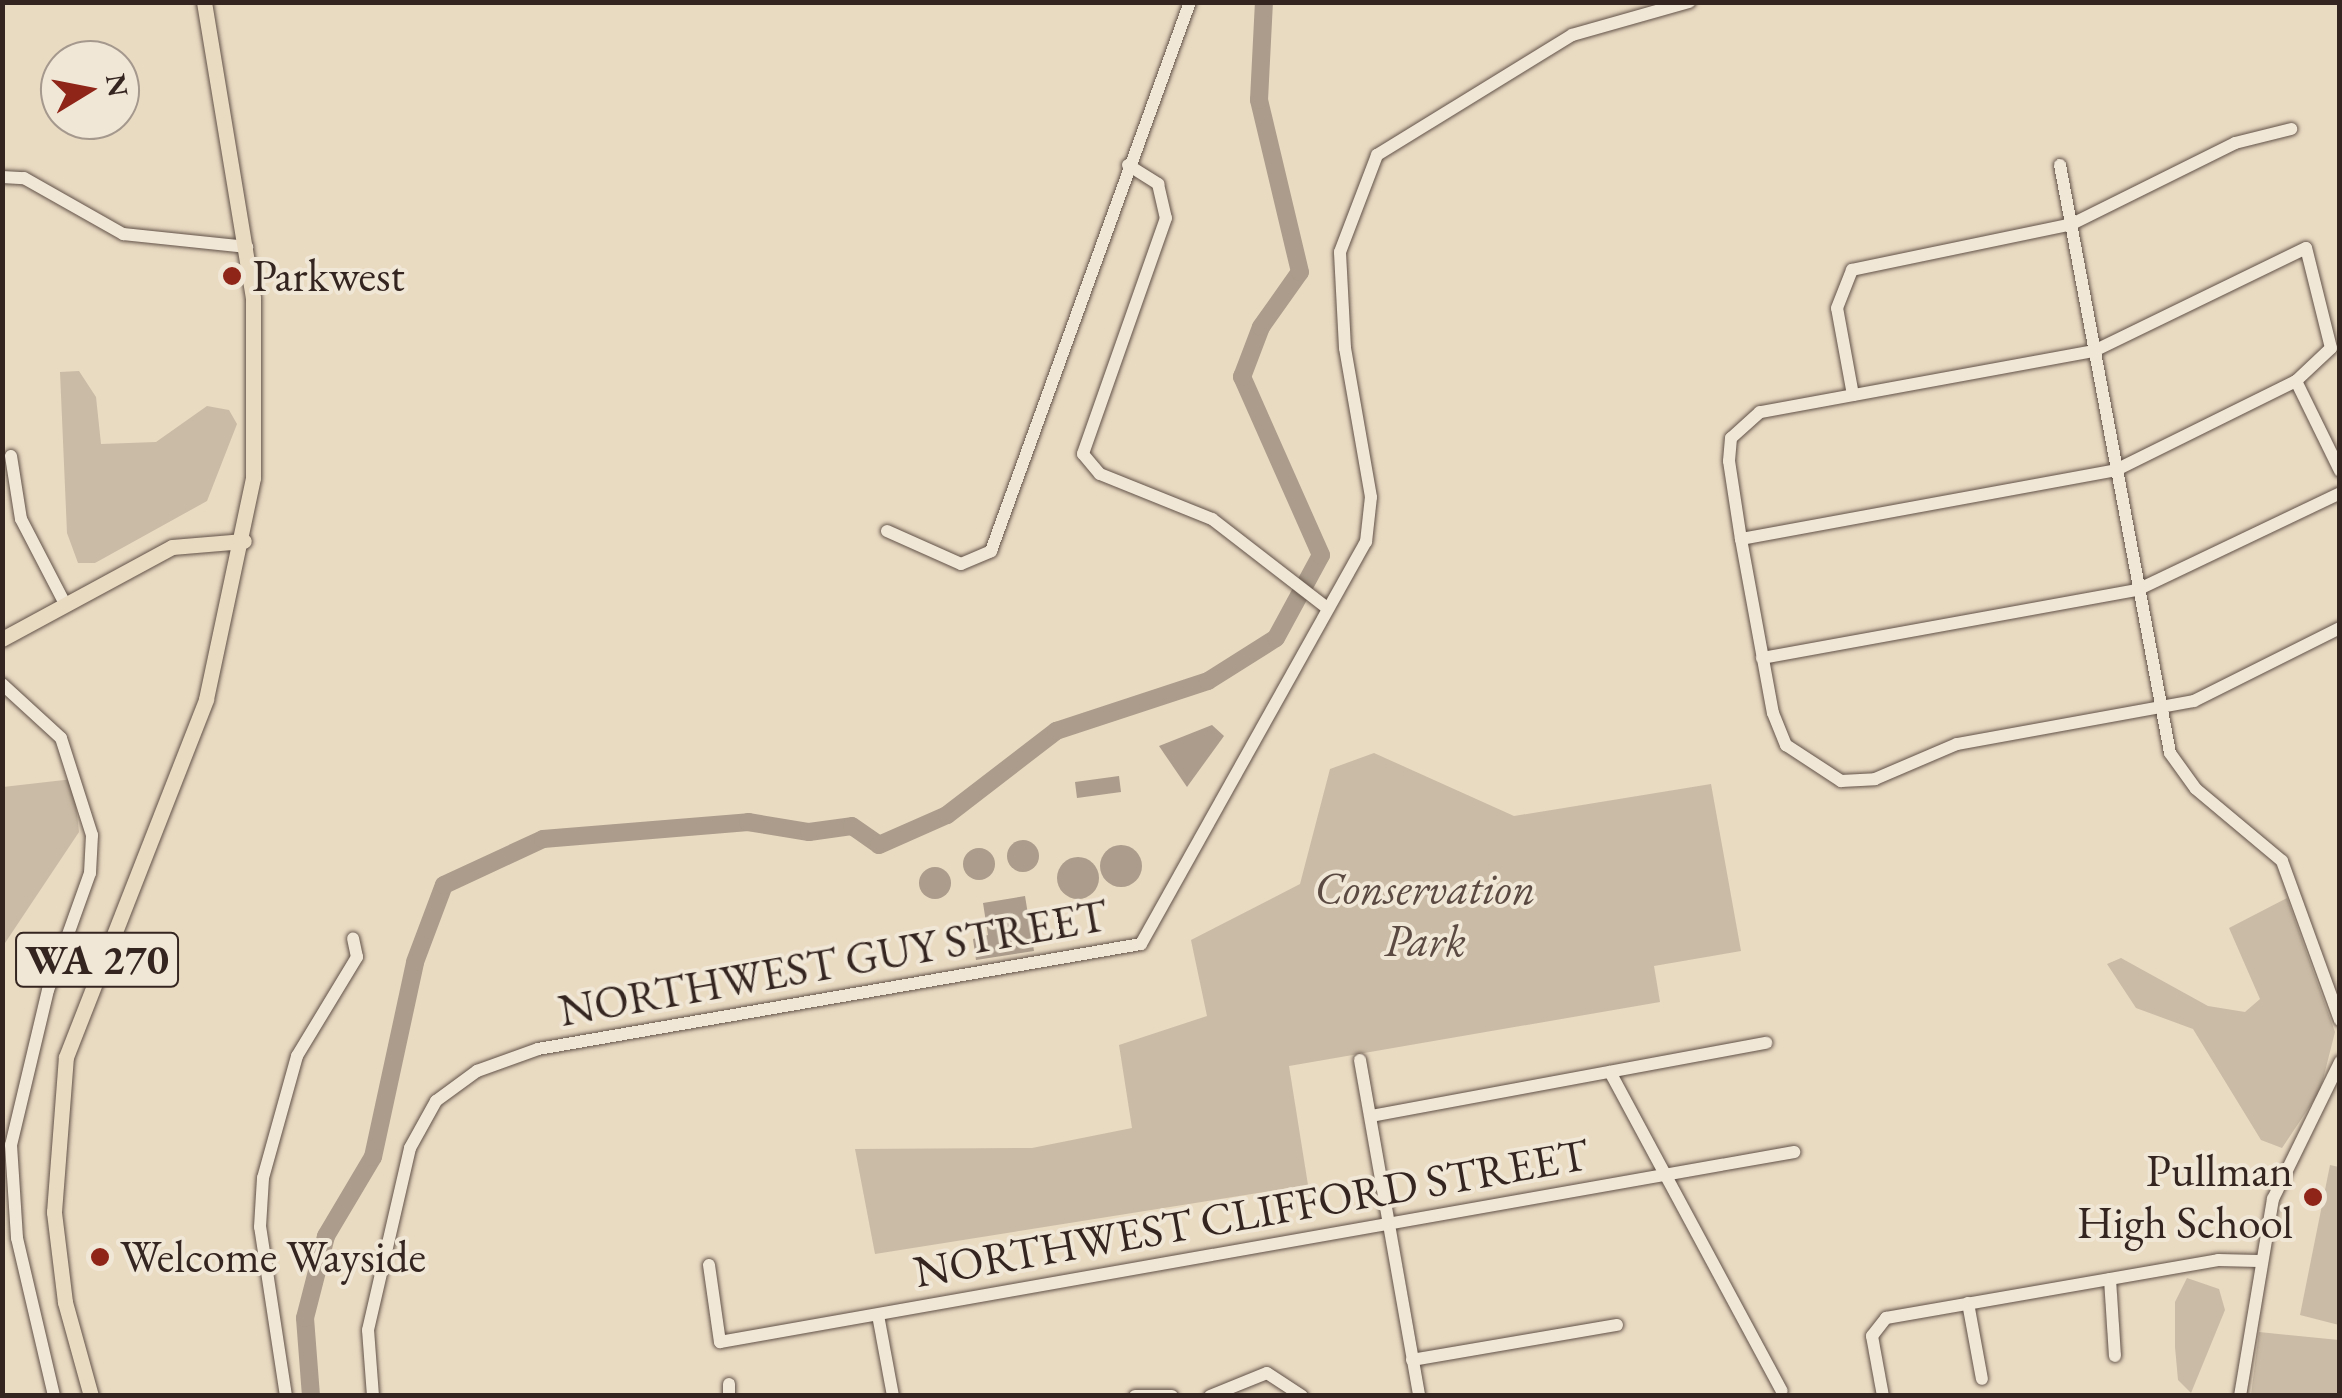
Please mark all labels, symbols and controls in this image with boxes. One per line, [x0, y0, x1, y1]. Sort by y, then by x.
north arrow [40, 40, 140, 140]
text: N [98, 71, 137, 99]
place label: Parkwest [252, 249, 405, 303]
marker: Parkwest [221, 265, 243, 287]
park label: Conservation Park [1315, 862, 1535, 968]
street label: NORTHWEST GUY STREET [555, 888, 1111, 1038]
road number: WA 270 [14, 923, 180, 997]
street label: NORTHWEST CLIFFORD STREET [910, 1127, 1592, 1299]
place label: Pullman High School [2077, 1144, 2293, 1250]
marker: Pullman High School [2302, 1186, 2324, 1208]
place label: Welcome Wayside [120, 1230, 426, 1284]
marker: Welcome Wayside [89, 1246, 111, 1268]

